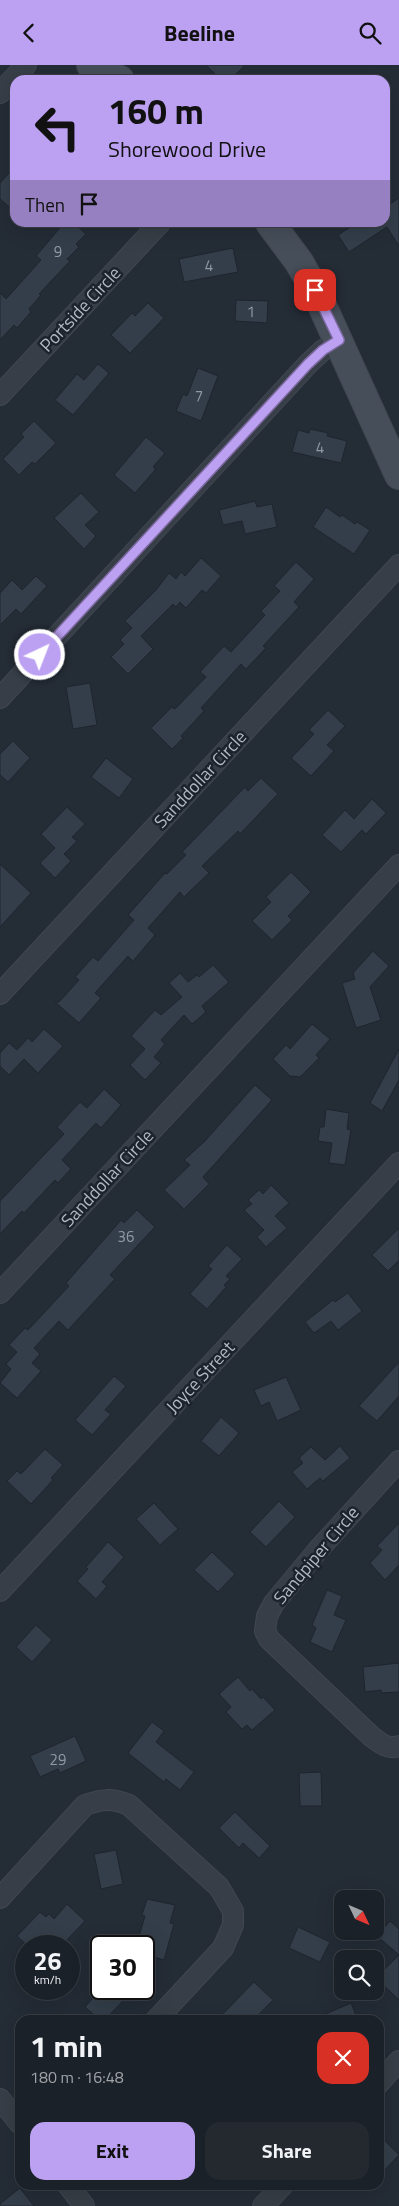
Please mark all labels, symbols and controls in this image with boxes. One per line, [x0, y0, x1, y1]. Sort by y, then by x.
text: Beeline [164, 16, 235, 50]
icon: back [15, 19, 43, 47]
icon: search [356, 19, 384, 47]
text: 160 m [108, 84, 204, 138]
icon: left [25, 95, 90, 160]
text: Shorewood Drive [108, 132, 266, 166]
text: Then [25, 190, 65, 219]
icon: arrive [75, 190, 103, 218]
house number: 9 [54, 240, 62, 263]
house number: 4 [205, 254, 213, 277]
street label: Portside Circle [33, 260, 127, 358]
pin [294, 269, 336, 311]
icon: arrive [301, 276, 329, 304]
house number: 1 [247, 300, 255, 323]
house number: 7 [195, 384, 203, 407]
house number: 4 [316, 436, 324, 459]
position arrow [13, 628, 65, 680]
street label: Sanddollar Circle [147, 724, 253, 834]
street label: Sanddollar Circle [54, 1123, 160, 1233]
house number: 36 [118, 1225, 134, 1248]
street label: Joyce Street [159, 1334, 241, 1419]
street label: Sandpiper Circle [267, 1500, 365, 1610]
house number: 29 [50, 1748, 66, 1771]
north arrow [334, 1890, 384, 1940]
map controls [334, 1890, 384, 2000]
speed limit sign: 30 [90, 1935, 155, 2000]
text: 26 [33, 1942, 62, 1980]
button: search [334, 1950, 384, 2000]
text: km/h [34, 1970, 61, 1989]
text: 1 min [30, 2023, 103, 2069]
button: close [317, 2032, 369, 2084]
text: 180 m · 16:48 [30, 2065, 124, 2089]
button: Exit [30, 2122, 195, 2180]
button: Share [205, 2122, 369, 2180]

